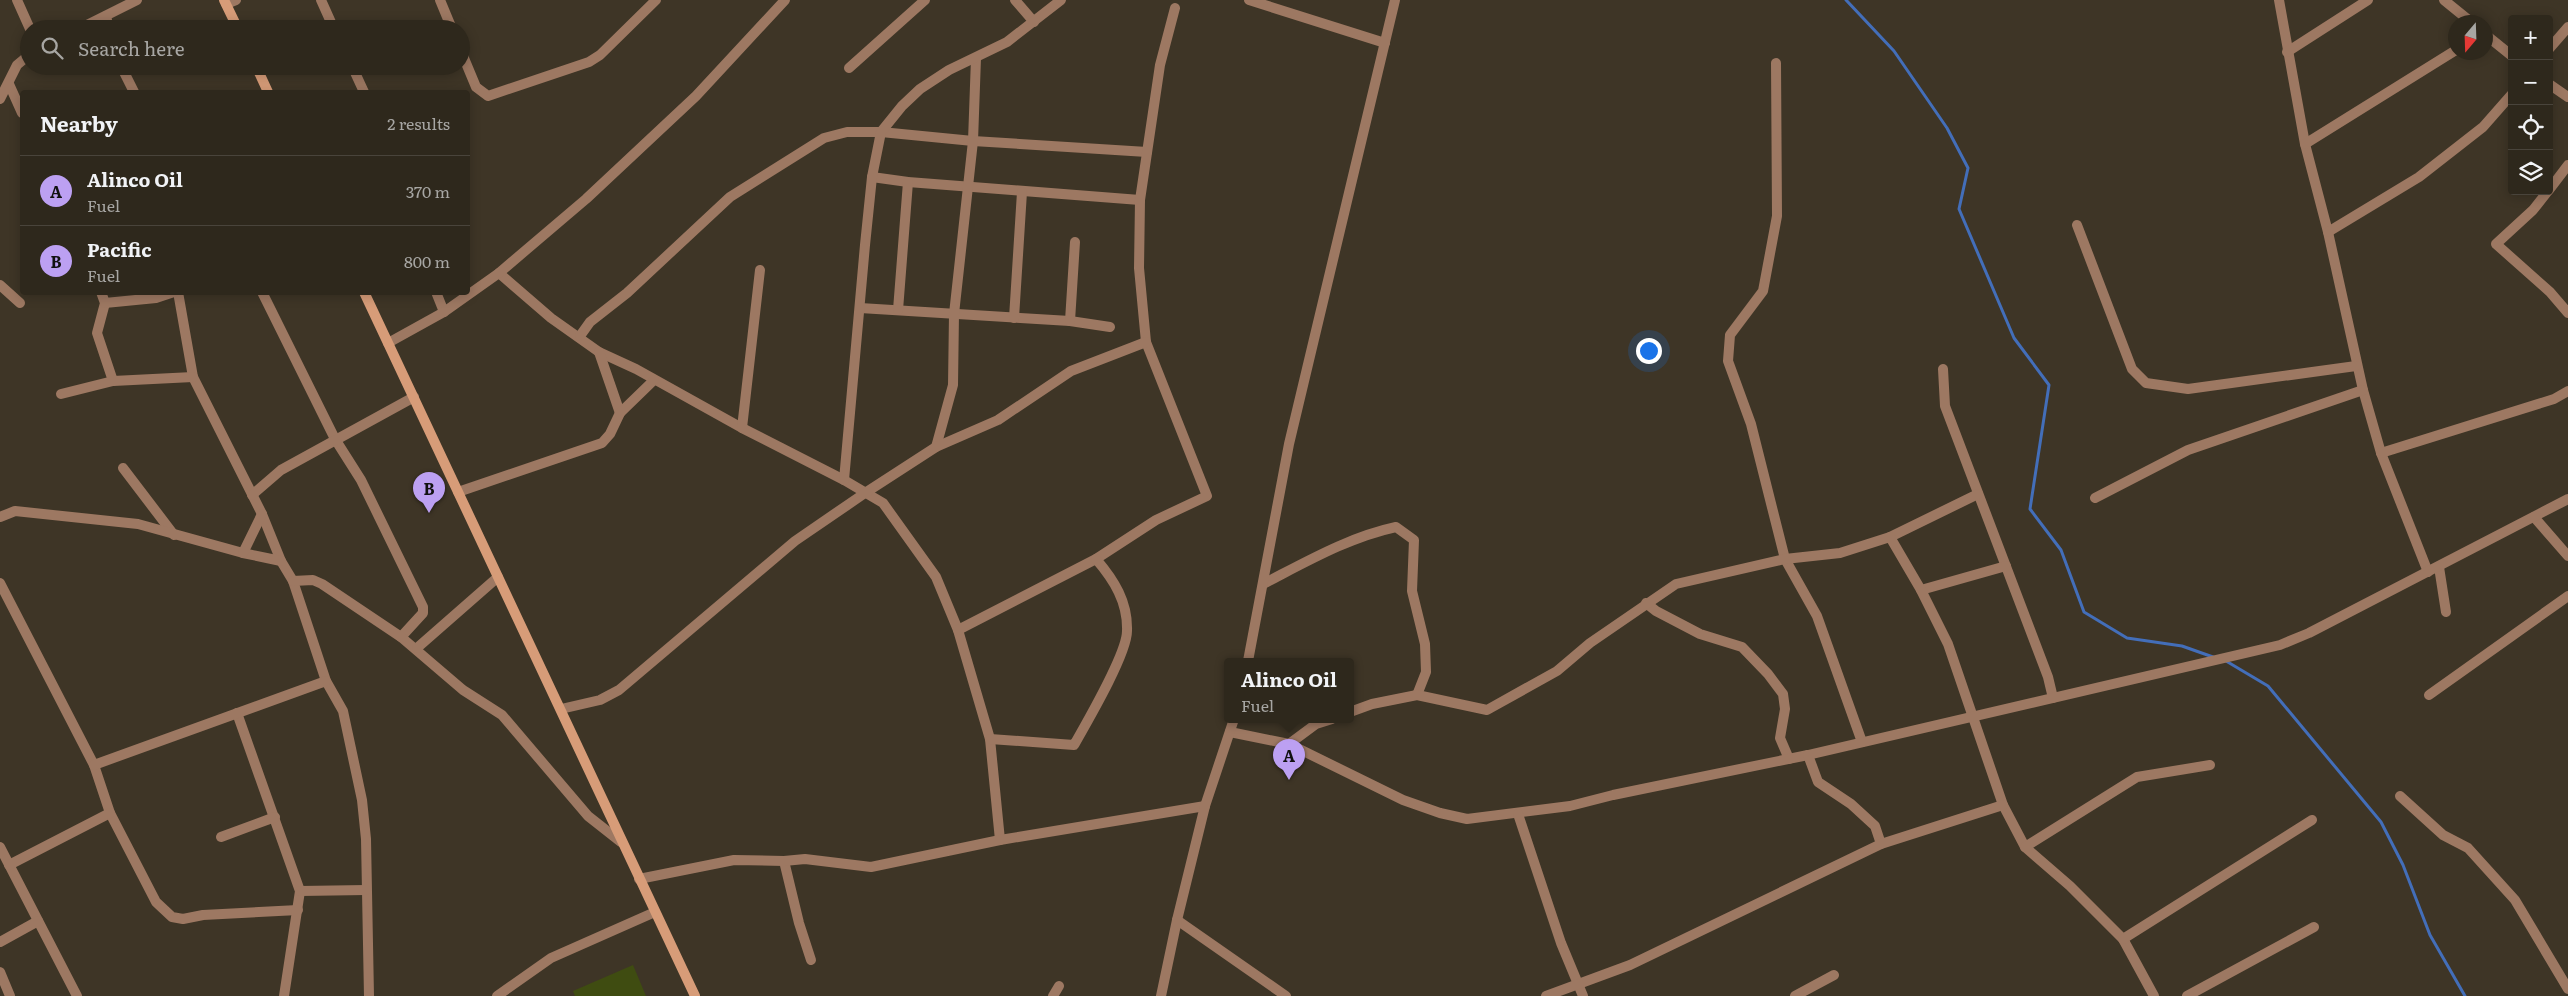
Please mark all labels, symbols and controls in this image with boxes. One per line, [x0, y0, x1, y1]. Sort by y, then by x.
north arrow [2448, 15, 2493, 60]
map controls [2508, 15, 2553, 195]
button: + [2508, 15, 2553, 60]
search box [20, 20, 470, 75]
icon: search [38, 34, 66, 62]
text: Search here [78, 34, 185, 62]
button: − [2508, 60, 2553, 105]
button: locate [2508, 105, 2553, 150]
text: Nearby [40, 107, 118, 138]
text: 2 results [387, 111, 450, 135]
button: layers [2508, 150, 2553, 195]
text: Alinco Oil [87, 165, 183, 193]
text: A [50, 179, 62, 203]
text: 370 m [406, 179, 450, 203]
text: Fuel [87, 193, 120, 217]
text: Pacific [87, 235, 152, 263]
text: B [50, 249, 62, 273]
text: 800 m [404, 249, 450, 273]
text: Fuel [87, 263, 120, 287]
your location [1636, 338, 1662, 364]
pin: B [413, 472, 445, 513]
popup [1224, 658, 1354, 723]
text: Alinco Oil [1241, 665, 1337, 693]
text: Fuel [1241, 693, 1274, 717]
pin: A [1273, 739, 1305, 780]

